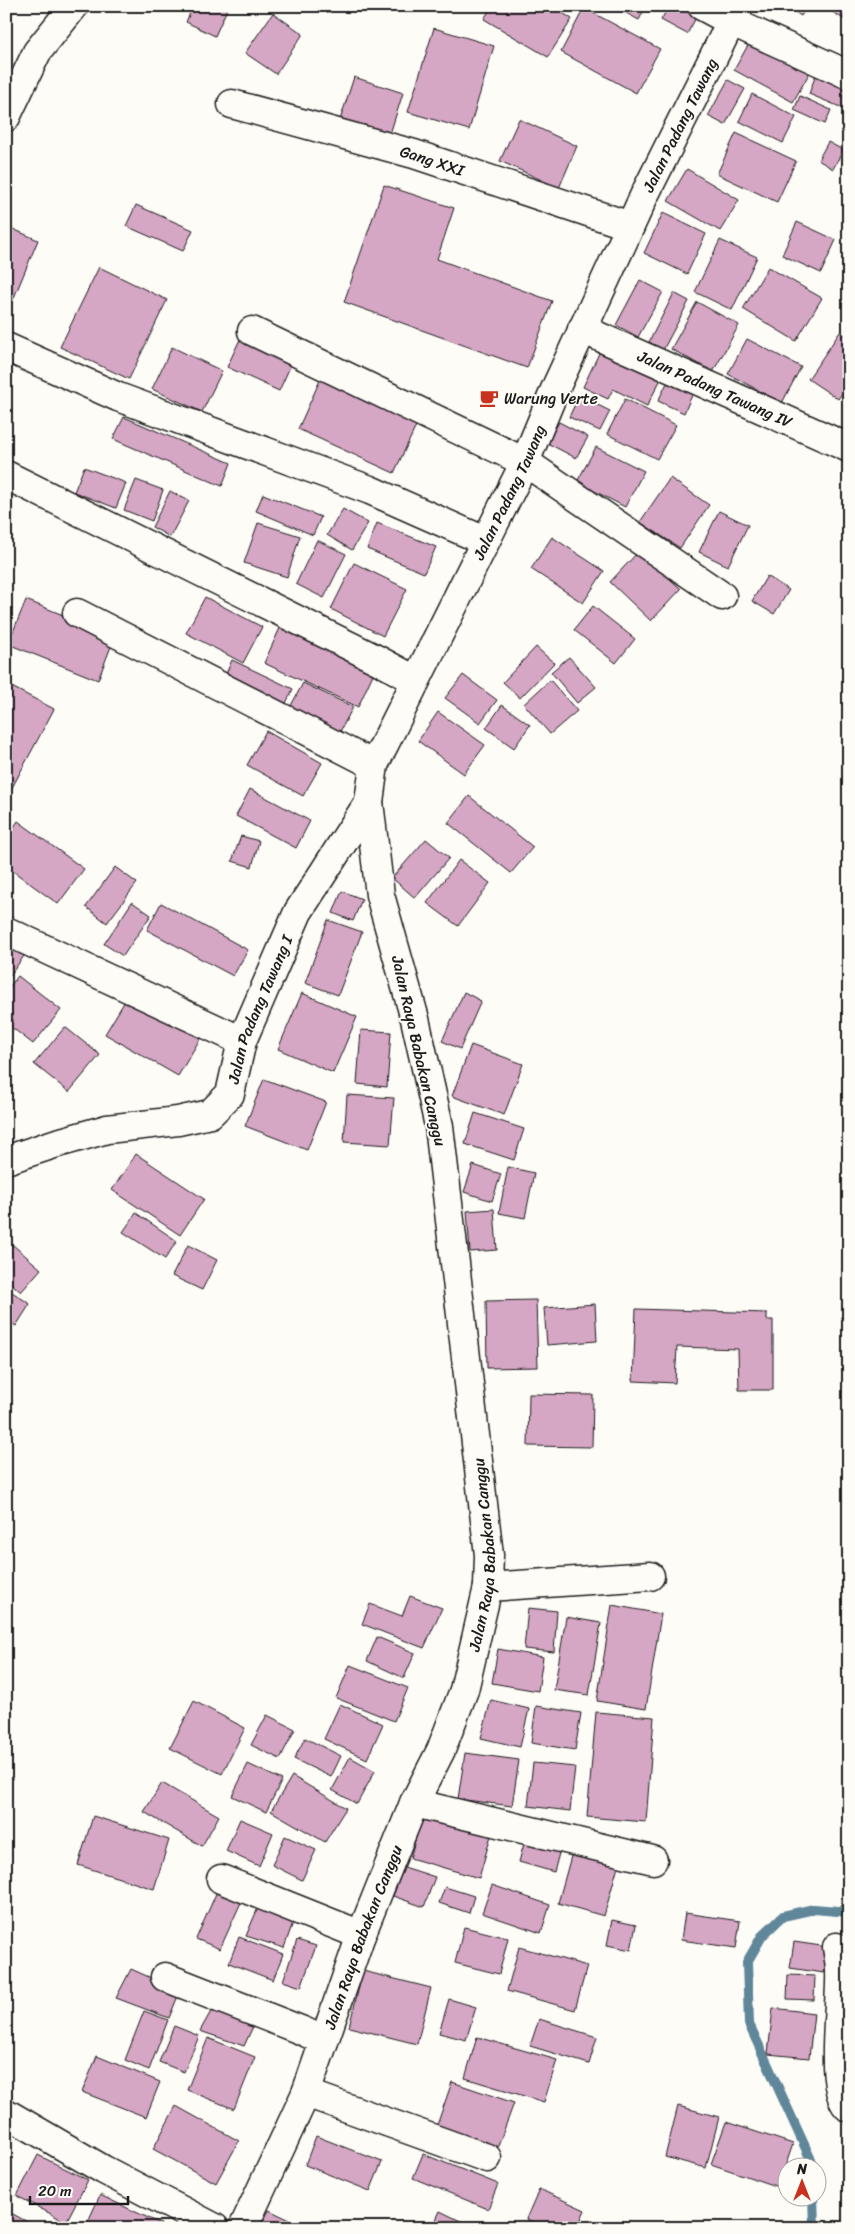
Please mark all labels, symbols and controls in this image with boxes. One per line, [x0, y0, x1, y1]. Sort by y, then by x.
street label: Jalan Padang Tawang [633, 53, 725, 198]
street label: Gang XXI [397, 136, 470, 185]
street label: Jalan Padang Tawang IV [632, 341, 798, 436]
place label: Warung Verte [504, 384, 598, 413]
cafe icon: Warung Verte [478, 387, 500, 409]
street label: Jalan Padang Tawang [464, 420, 554, 566]
street label: Jalan Padang Tawang I [218, 929, 301, 1087]
street label: Jalan Raya Babakan Canggu [383, 952, 455, 1150]
street label: Jalan Raya Babakan Canggu [459, 1456, 504, 1655]
street label: Jalan Raya Babakan Canggu [314, 1840, 410, 2034]
north arrow [778, 2156, 828, 2206]
text: N [796, 2157, 807, 2182]
scale bar [30, 2174, 128, 2206]
text: 20 m [38, 2178, 72, 2204]

